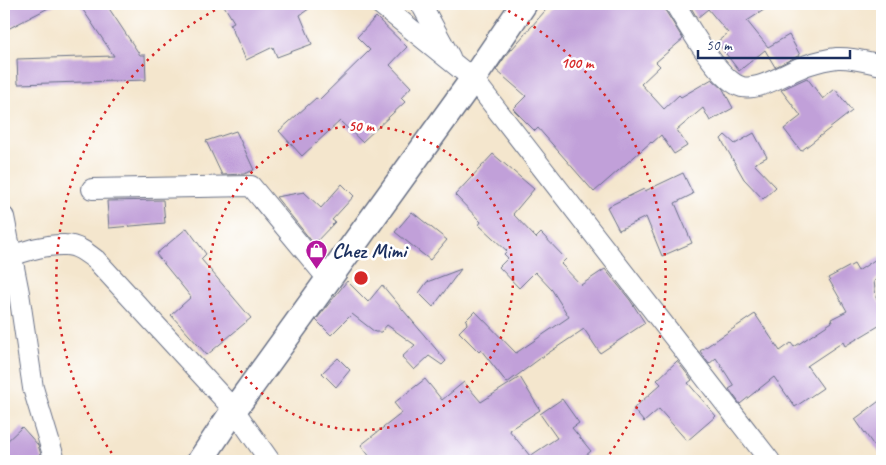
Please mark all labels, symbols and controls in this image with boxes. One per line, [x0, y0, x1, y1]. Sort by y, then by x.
scale bar [698, 28, 851, 60]
text: 50 m [706, 36, 733, 55]
text: 100 m [561, 54, 595, 73]
text: 50 m [348, 117, 375, 136]
place label: Chez Mimi [332, 238, 409, 264]
shop icon: Chez Mimi [304, 239, 328, 270]
centre of rings [352, 269, 370, 287]

